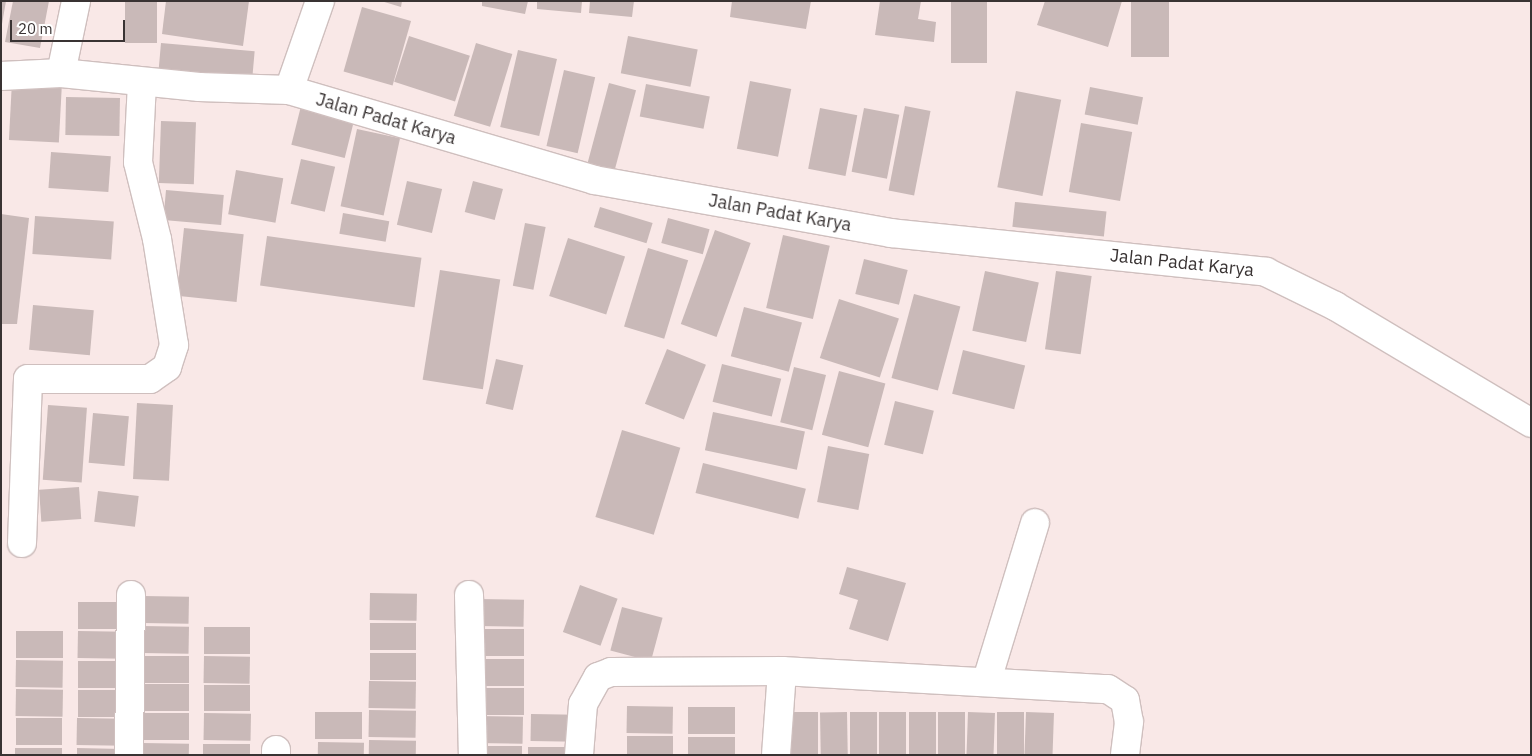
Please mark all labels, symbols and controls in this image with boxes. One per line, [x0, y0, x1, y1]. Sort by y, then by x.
scale bar [12, 10, 128, 42]
text: 20 m [18, 19, 53, 38]
street label: Jalan Padat Karya [314, 89, 458, 149]
street label: Jalan Padat Karya [707, 190, 853, 236]
street label: Jalan Padat Karya [1109, 245, 1255, 281]

